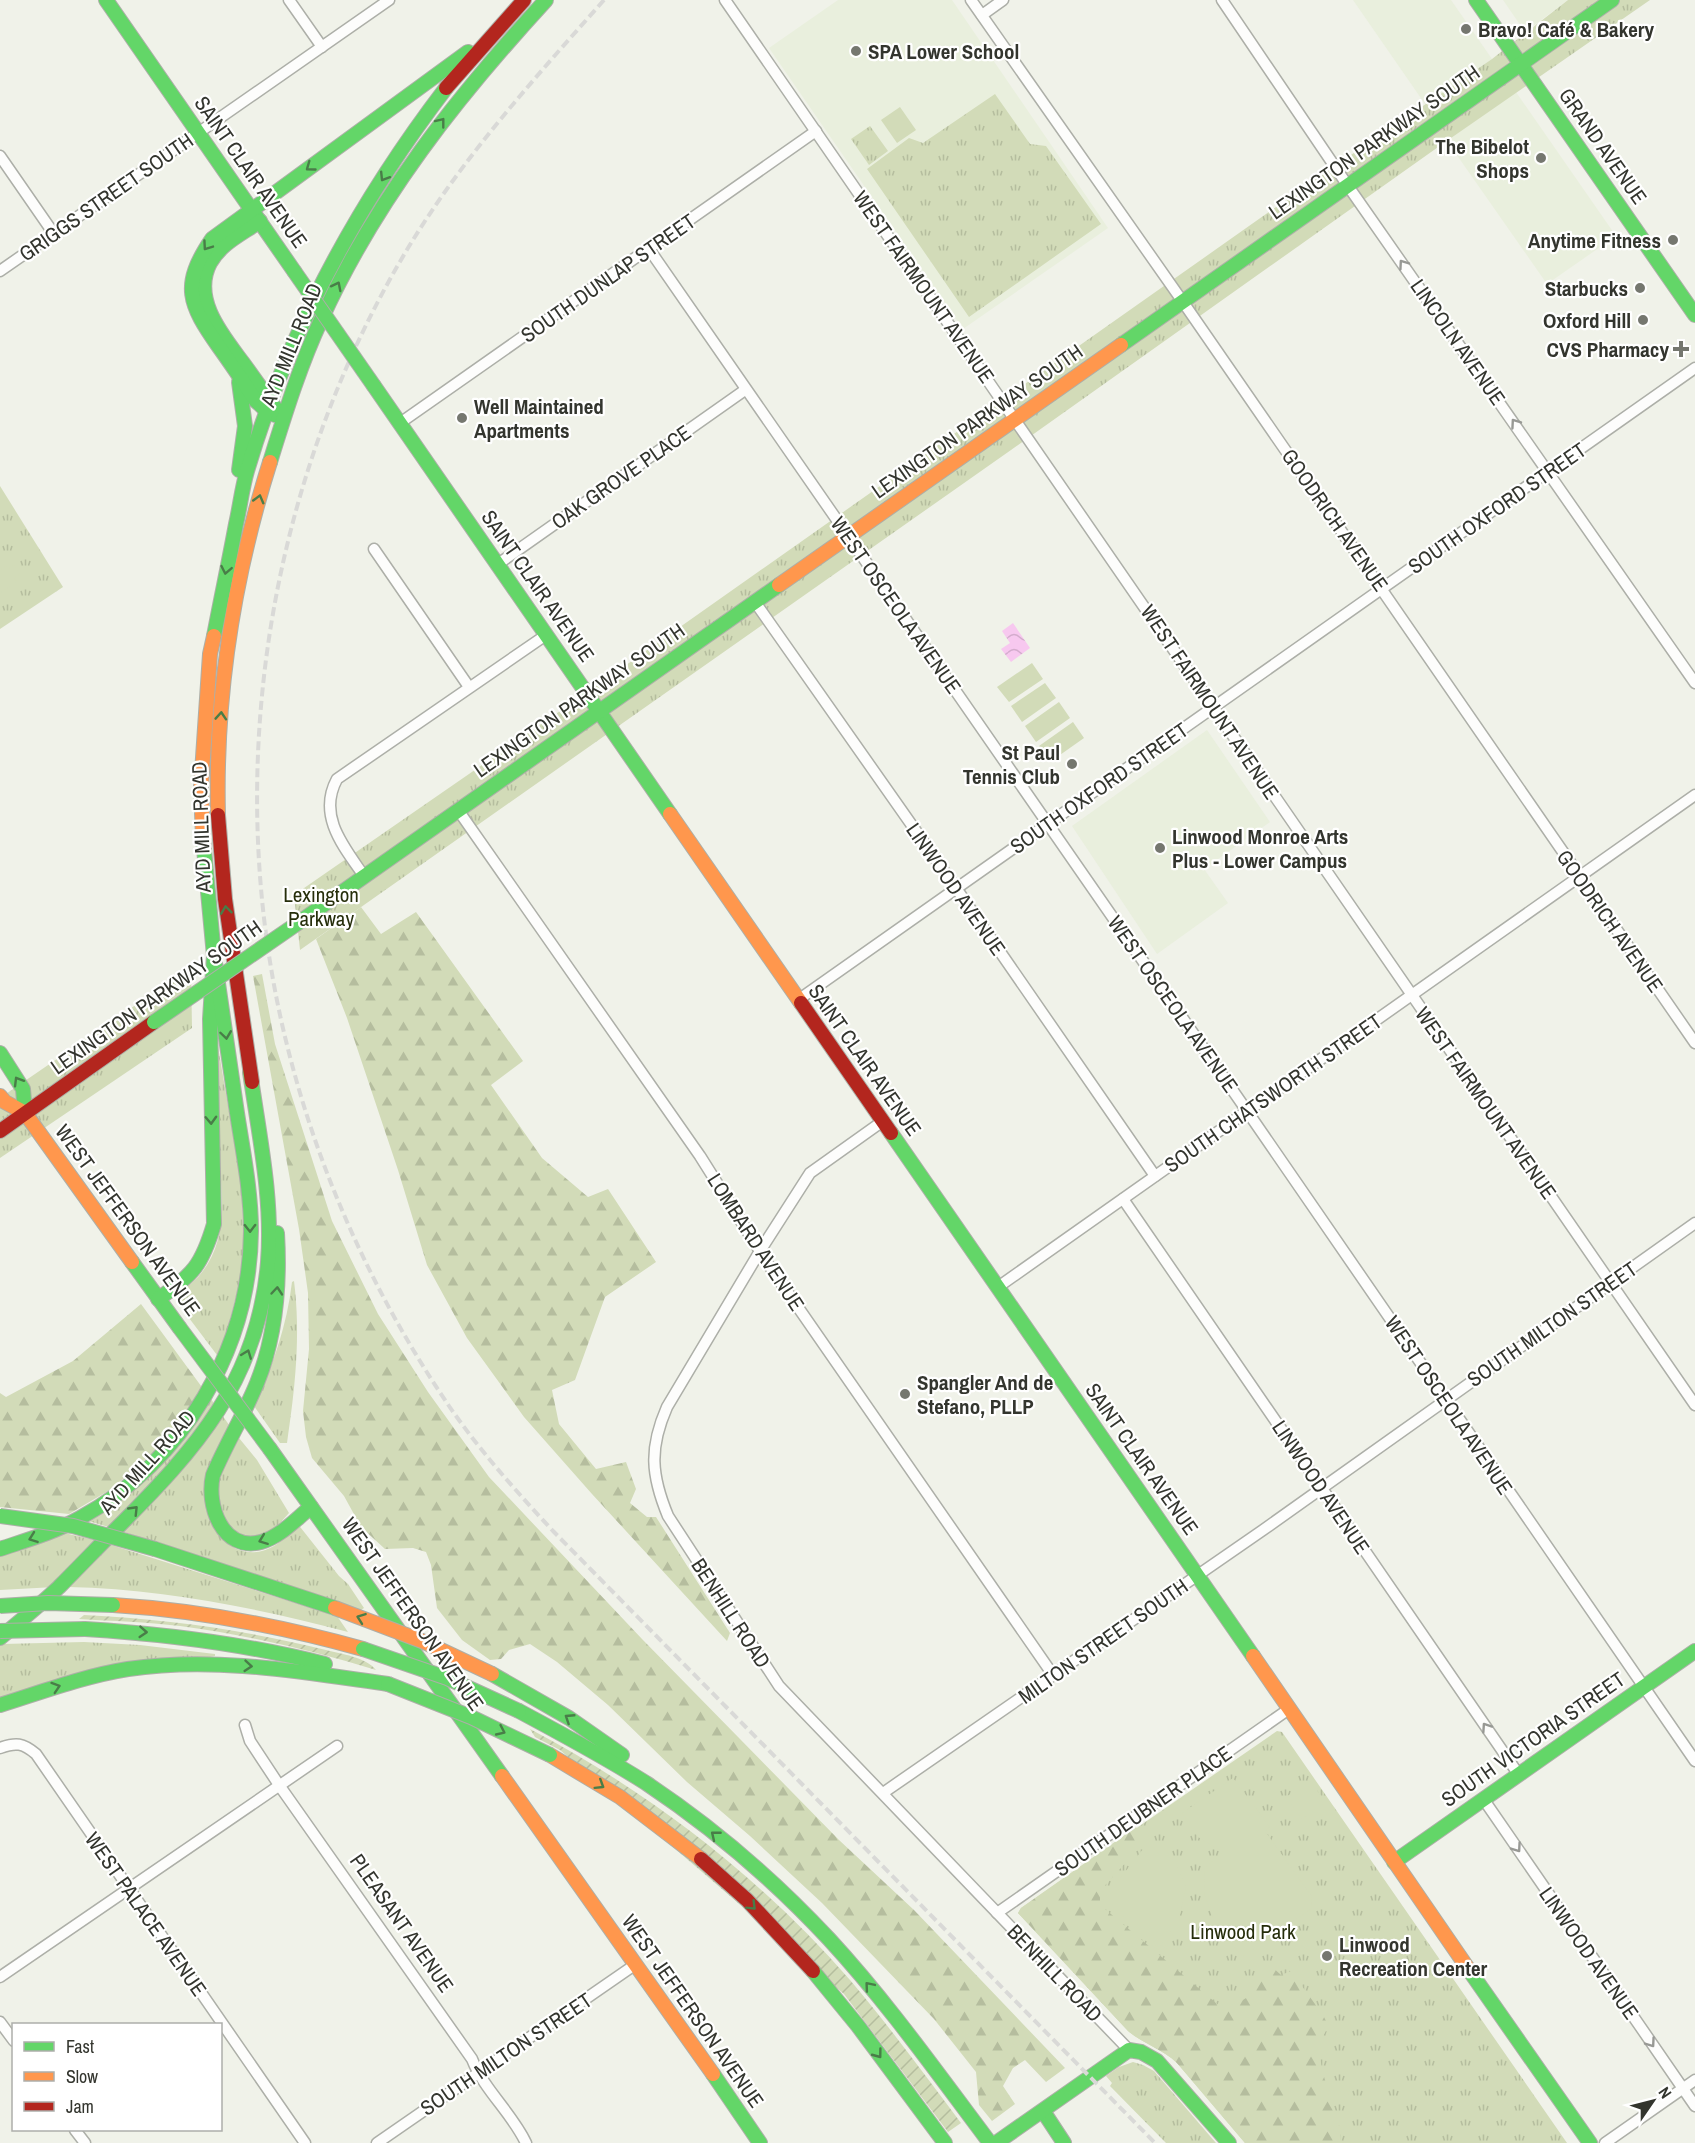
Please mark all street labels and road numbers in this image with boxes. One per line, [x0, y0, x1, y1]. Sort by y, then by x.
street label: LEXINGTON PARKWAY SOUTH [1263, 58, 1485, 226]
street label: GRAND AVENUE [1552, 82, 1654, 210]
street label: SAINT CLAIR AVENUE [188, 90, 314, 254]
street label: GRIGGS STREET SOUTH [13, 126, 199, 268]
street label: WEST FAIRMOUNT AVENUE [847, 185, 1001, 389]
street label: SOUTH DUNLAP STREET [515, 206, 702, 349]
street label: LINCOLN AVENUE [1404, 273, 1512, 411]
street label: AYD MILL ROAD [253, 279, 329, 412]
street label: LEXINGTON PARKWAY SOUTH [866, 337, 1088, 505]
street label: OAK GROVE PLACE [545, 418, 697, 536]
street label: SOUTH OXFORD STREET [1402, 435, 1592, 581]
street label: GOODRICH AVENUE [1275, 443, 1395, 597]
street label: SAINT CLAIR AVENUE [475, 504, 601, 668]
street label: WEST OSCEOLA AVENUE [824, 511, 968, 699]
street label: WEST FAIRMOUNT AVENUE [1134, 599, 1286, 805]
street label: LEXINGTON PARKWAY SOUTH [468, 616, 690, 784]
street label: SOUTH OXFORD STREET [1004, 715, 1194, 861]
street label: AYD MILL ROAD [184, 761, 218, 894]
street label: LINWOOD AVENUE [899, 817, 1013, 961]
street label: GOODRICH AVENUE [1550, 844, 1670, 998]
street label: WEST OSCEOLA AVENUE [1101, 910, 1245, 1098]
street label: LEXINGTON PARKWAY SOUTH [45, 913, 267, 1081]
street label: SAINT CLAIR AVENUE [802, 978, 928, 1142]
street label: WEST FAIRMOUNT AVENUE [1409, 1001, 1563, 1205]
street label: SOUTH CHATSWORTH STREET [1158, 1006, 1388, 1179]
street label: WEST JEFFERSON AVENUE [49, 1118, 207, 1322]
street label: LOMBARD AVENUE [701, 1168, 811, 1316]
street label: SOUTH MILTON STREET [1461, 1254, 1643, 1394]
street label: WEST OSCEOLA AVENUE [1378, 1310, 1520, 1500]
street label: SAINT CLAIR AVENUE [1079, 1377, 1205, 1541]
street label: AYD MILL ROAD [92, 1404, 202, 1521]
street label: LINWOOD AVENUE [1265, 1414, 1377, 1560]
street label: WEST JEFFERSON AVENUE [335, 1511, 491, 1717]
street label: BENHILL ROAD [685, 1552, 777, 1674]
street label: MILTON STREET SOUTH [1012, 1571, 1194, 1711]
street label: SOUTH VICTORIA STREET [1435, 1664, 1631, 1813]
street label: SOUTH DEUBNER PLACE [1048, 1739, 1238, 1883]
street label: WEST PALACE AVENUE [78, 1826, 214, 2002]
street label: PLEASANT AVENUE [343, 1848, 461, 1998]
street label: LINWOOD AVENUE [1532, 1881, 1646, 2025]
street label: WEST JEFFERSON AVENUE [615, 1908, 771, 2114]
street label: BENHILL ROAD [1001, 1918, 1109, 2028]
street label: SOUTH MILTON STREET [414, 1985, 598, 2122]

